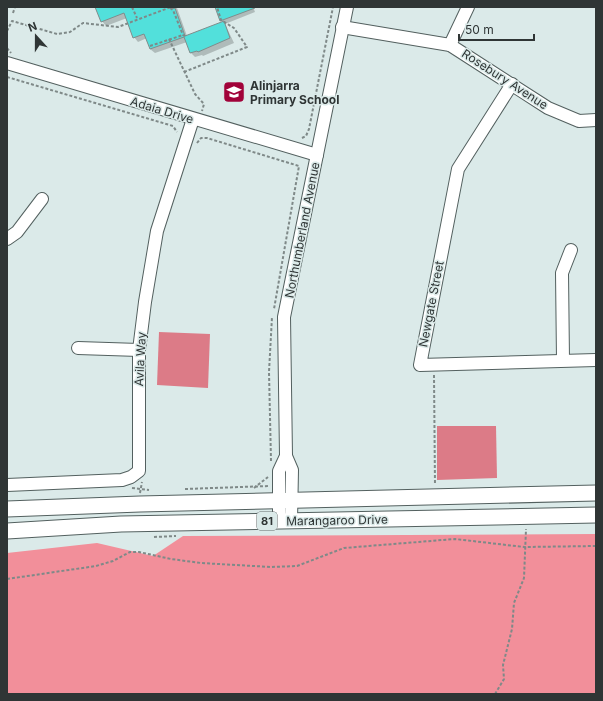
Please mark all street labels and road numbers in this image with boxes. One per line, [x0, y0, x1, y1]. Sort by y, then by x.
street label: Rosebury Avenue [459, 46, 551, 112]
street label: Adaia Drive [129, 93, 195, 127]
street label: Northumberland Avenue [281, 161, 323, 299]
street label: Newgate Street [415, 260, 447, 348]
street label: Avila Way [131, 331, 149, 387]
road number: 81 [257, 512, 277, 530]
street label: Marangaroo Drive [286, 512, 388, 528]

